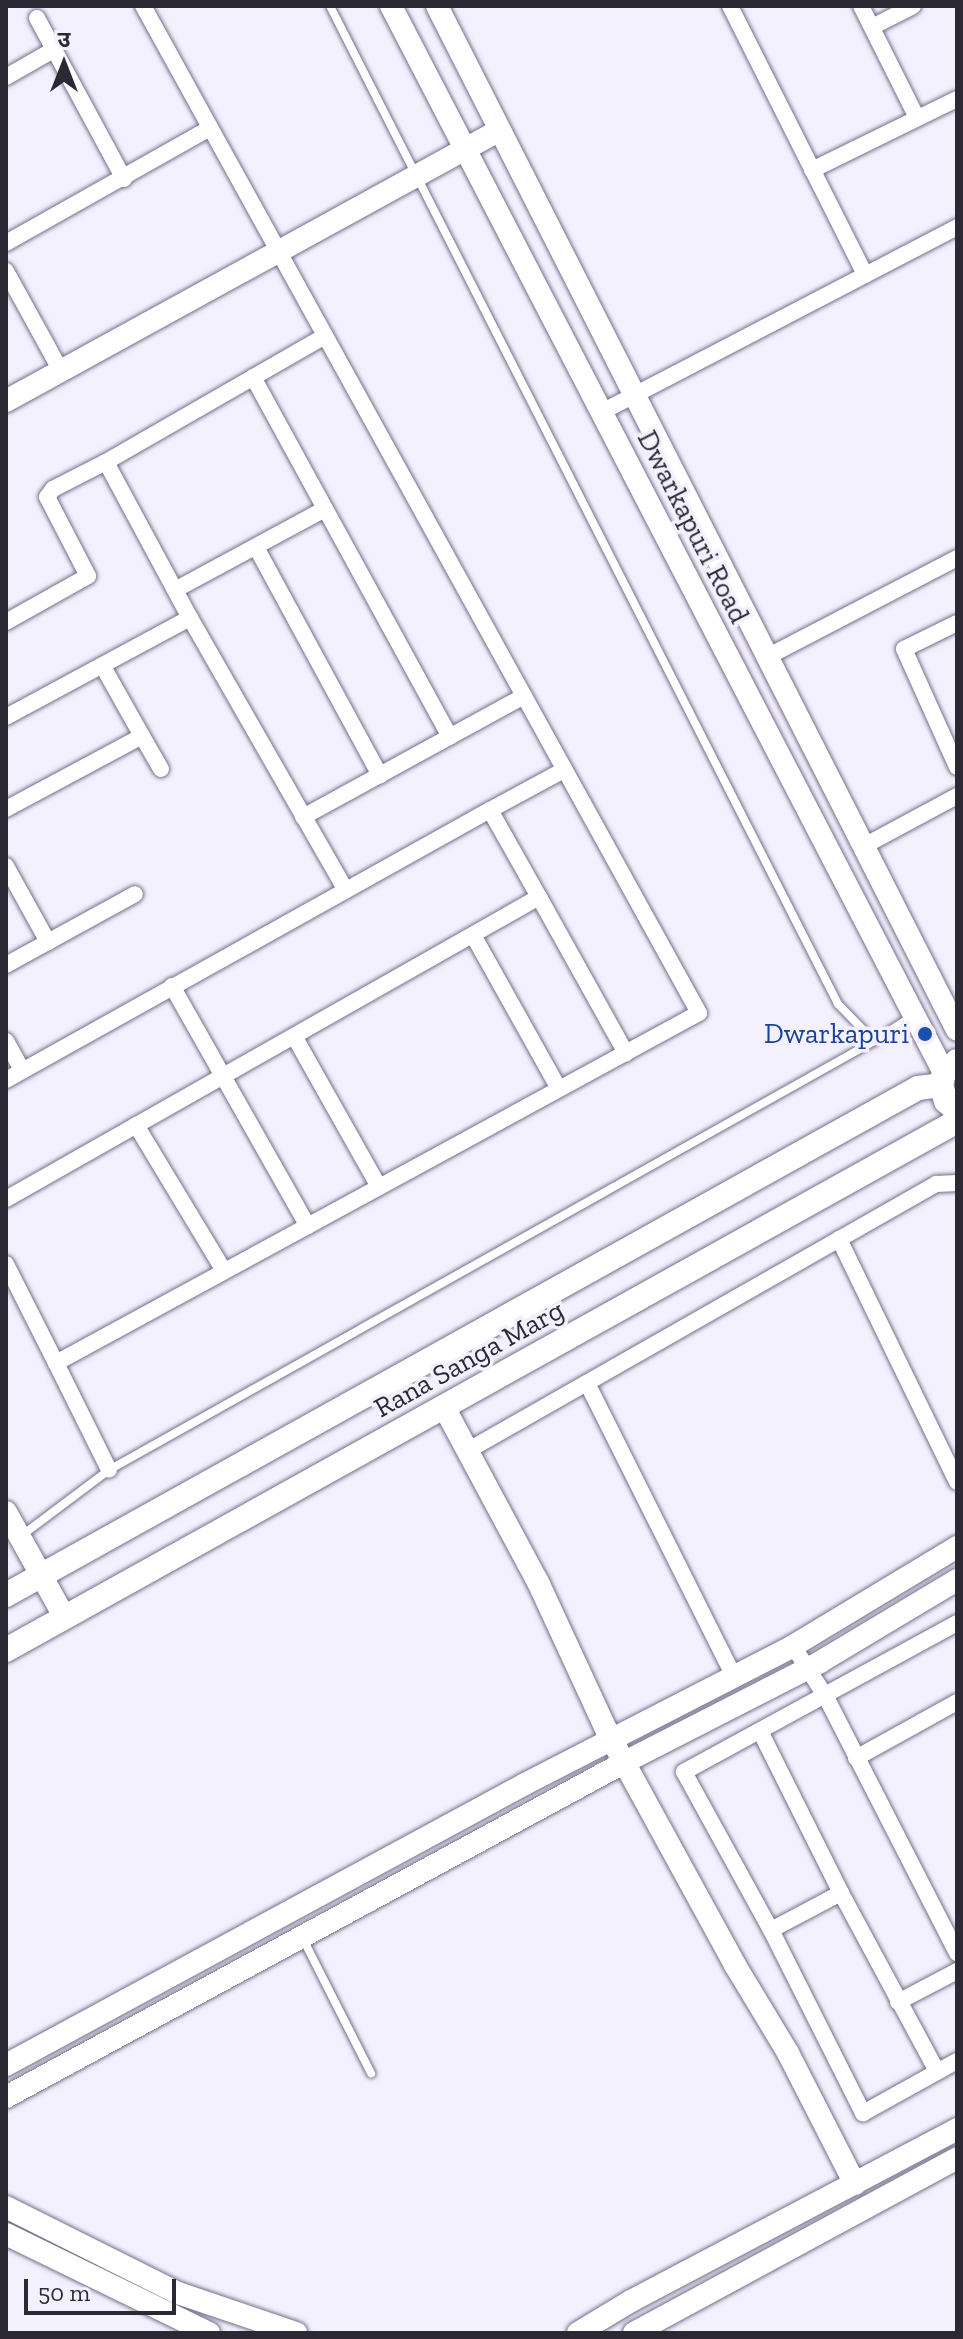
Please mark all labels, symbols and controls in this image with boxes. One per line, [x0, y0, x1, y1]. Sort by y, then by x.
north arrow [24, 24, 104, 104]
text: उ [58, 26, 70, 53]
street label: Dwarkapuri Road [630, 425, 756, 629]
place label: Dwarkapuri [764, 1017, 909, 1051]
marker: Dwarkapuri [916, 1025, 934, 1043]
street label: Rana Sanga Marg [368, 1293, 570, 1425]
scale bar [28, 2263, 180, 2313]
text: 50 m [38, 2278, 90, 2307]

